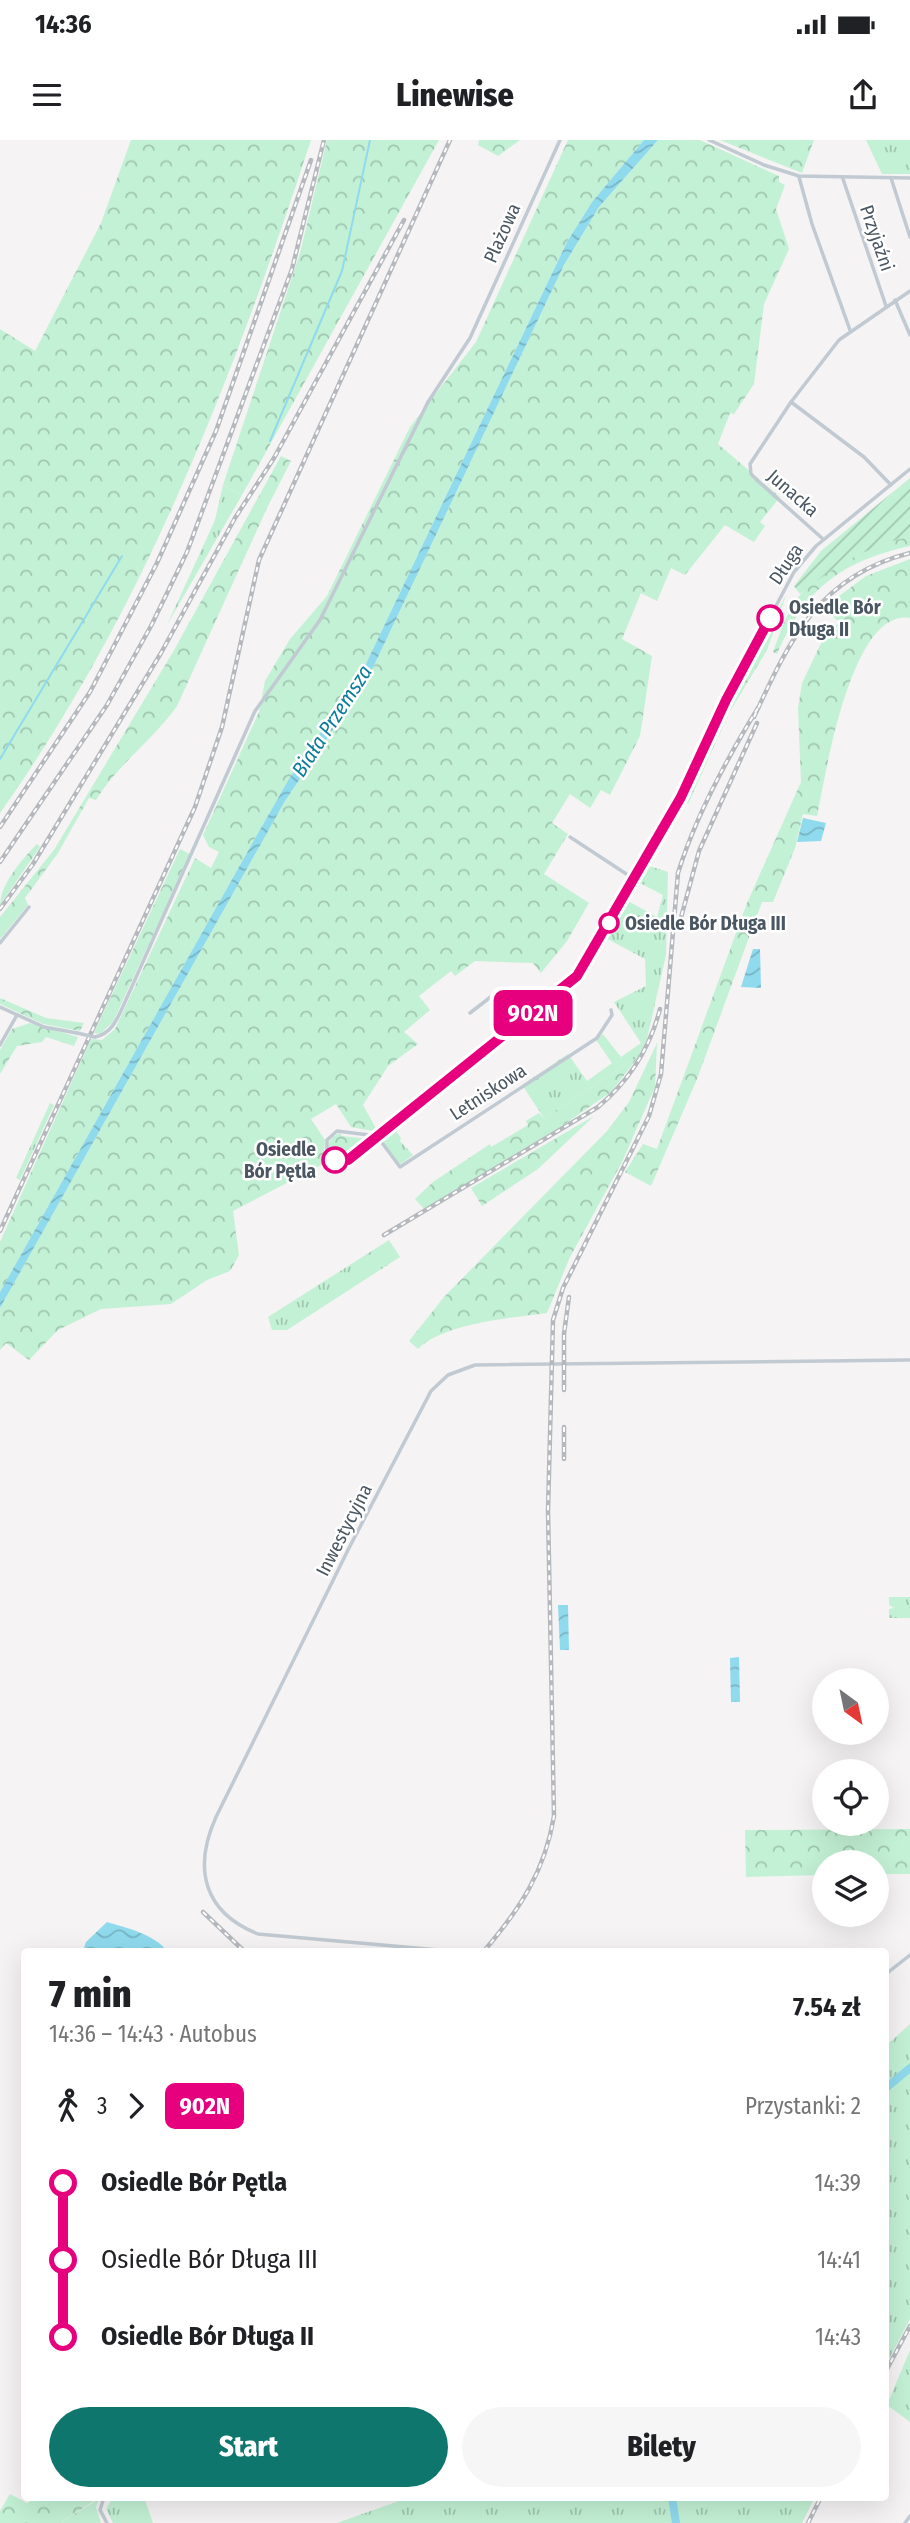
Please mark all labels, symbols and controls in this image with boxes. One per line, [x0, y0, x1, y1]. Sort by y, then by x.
text: 14:36 [35, 9, 92, 40]
icon: menu [28, 76, 66, 114]
text: Linewise [396, 76, 514, 114]
icon: share [844, 76, 882, 114]
street label: Plażowa [479, 200, 525, 266]
street label: Przyjaźni [855, 202, 899, 274]
street label: Junacka [763, 464, 823, 522]
street label: Długa [764, 539, 808, 589]
place label: Osiedle Bór Długa II [789, 596, 882, 641]
marker: Osiedle Bór Długa II [757, 605, 783, 631]
water label: Biała Przemsza [286, 660, 378, 782]
place label: Osiedle Bór Długa III [625, 912, 786, 935]
marker: Osiedle Bór Długa III [599, 913, 619, 933]
line badge: 902N [484, 990, 582, 1036]
text: 902N [508, 999, 558, 1027]
street label: Letniskowa [445, 1059, 531, 1125]
place label: Osiedle Bór Pętla [244, 1138, 316, 1183]
marker: Osiedle Bór Pętla [322, 1147, 348, 1173]
street label: Inwestycyjna [311, 1480, 377, 1580]
north arrow [812, 1668, 889, 1745]
map controls [812, 1668, 889, 1927]
button: locate [812, 1759, 889, 1836]
button: layers [812, 1850, 889, 1927]
text: 7 min [49, 1971, 132, 2017]
text: 7.54 zł [793, 1992, 861, 2023]
text: 14:36 – 14:43 · Autobus [49, 2020, 257, 2048]
icon: walk [49, 2087, 87, 2125]
icon: forward [117, 2087, 155, 2125]
text: 3 [97, 2092, 107, 2120]
text: 902N [179, 2092, 230, 2120]
text: Przystanki: 2 [745, 2092, 861, 2120]
text: Osiedle Bór Pętla [101, 2167, 287, 2198]
text: 14:39 [815, 2169, 861, 2197]
text: Osiedle Bór Długa III [101, 2244, 318, 2275]
text: 14:41 [817, 2246, 861, 2274]
text: Osiedle Bór Długa II [101, 2321, 314, 2352]
text: 14:43 [815, 2323, 861, 2351]
button: Start [49, 2407, 448, 2487]
button: Bilety [462, 2407, 861, 2487]

